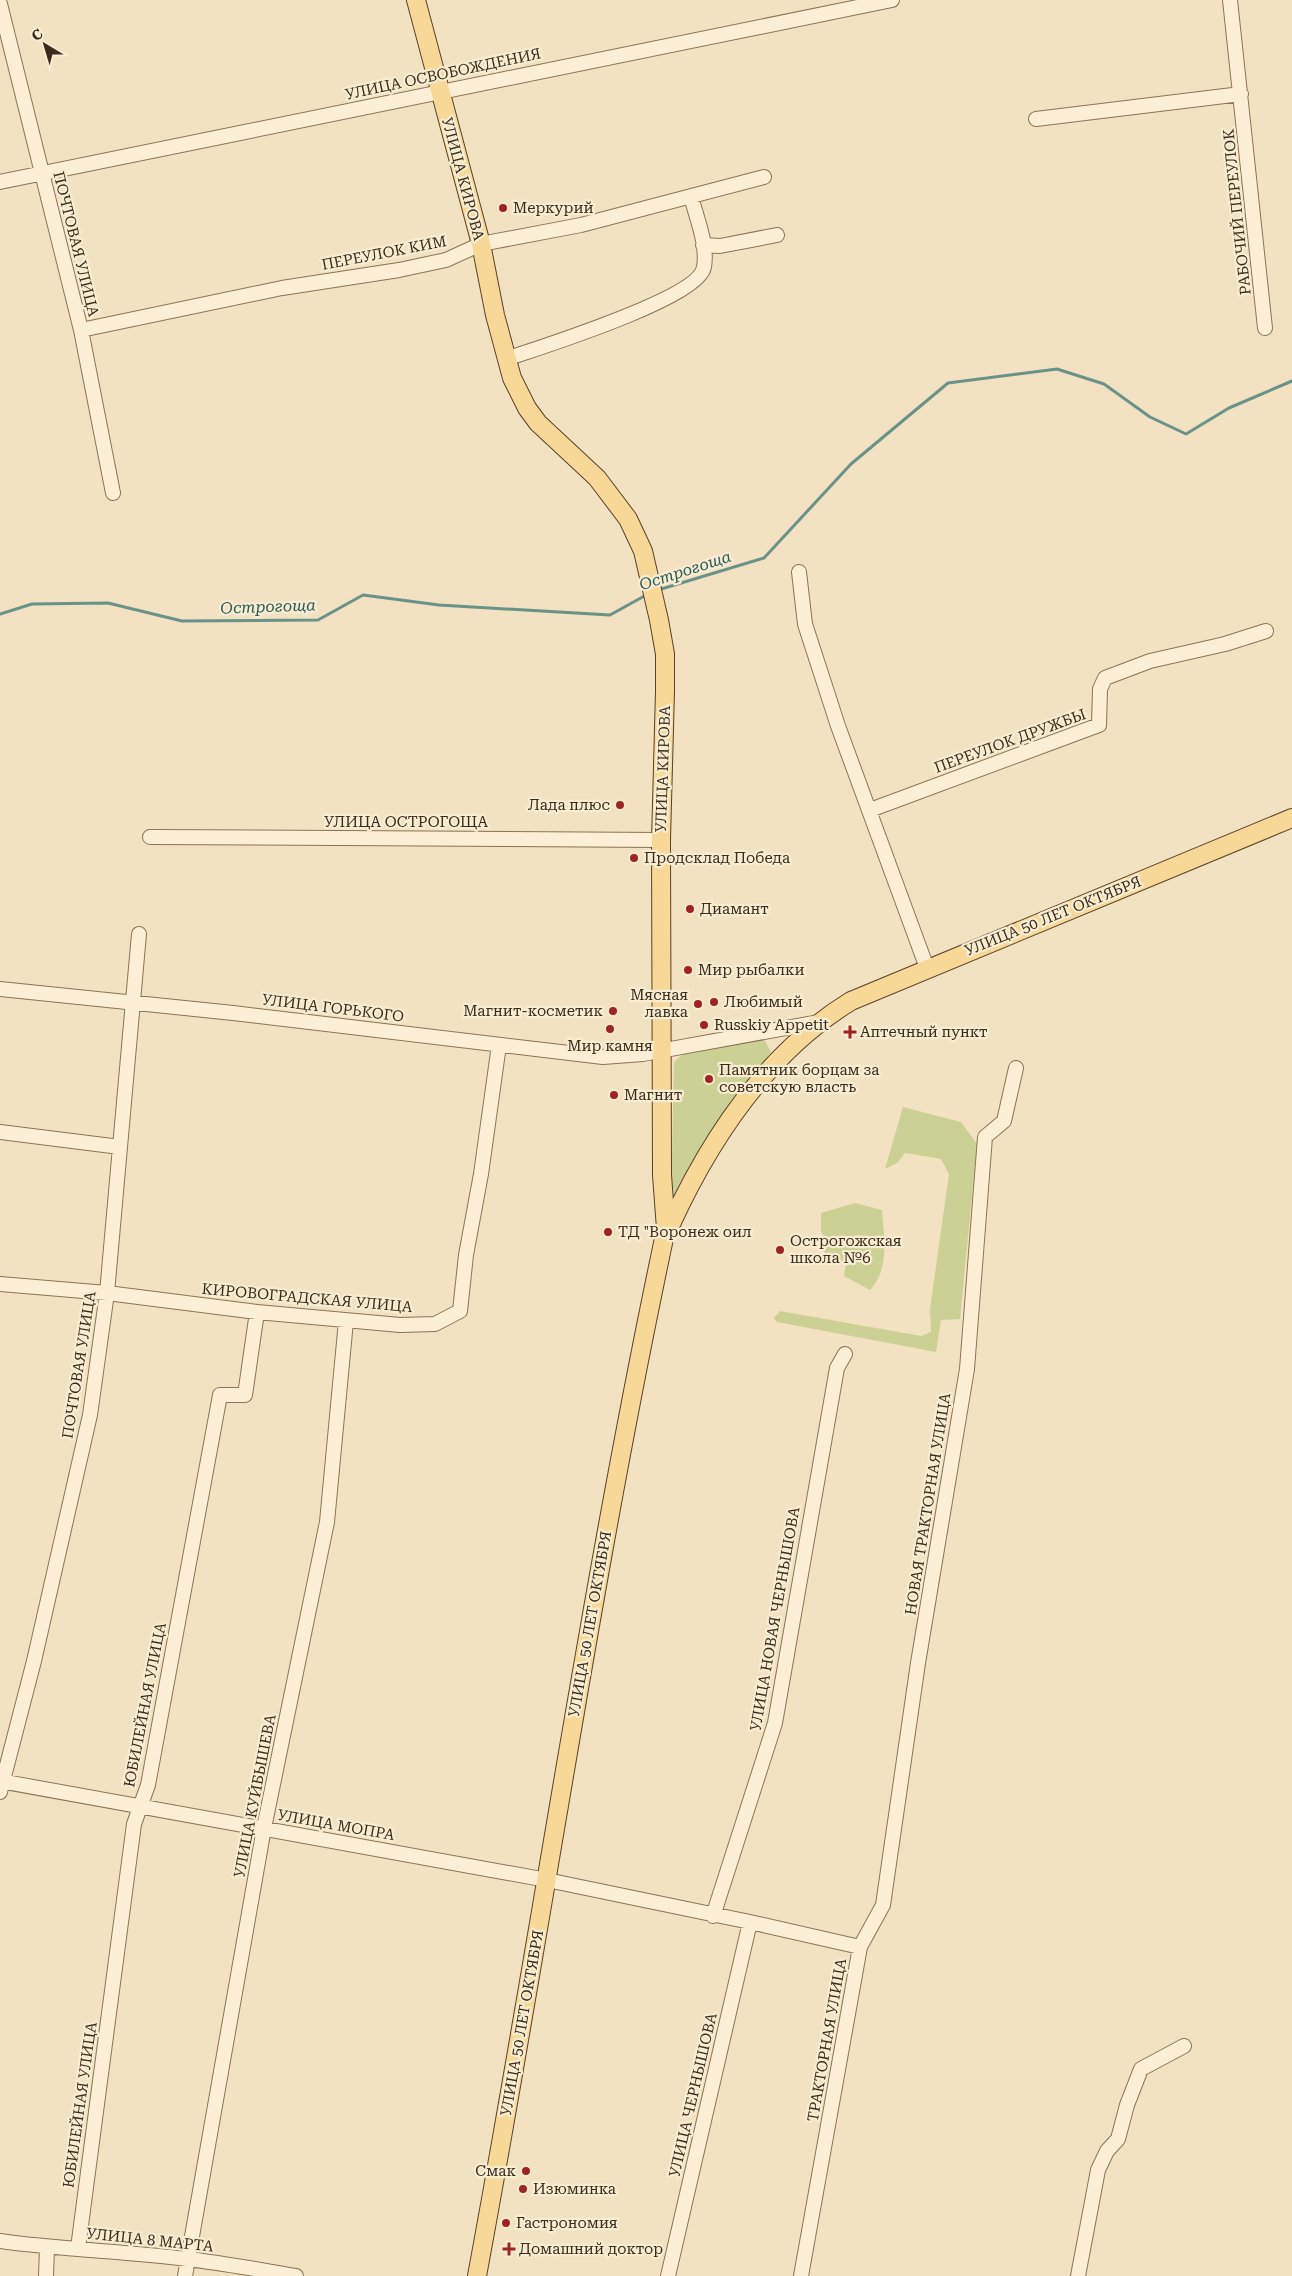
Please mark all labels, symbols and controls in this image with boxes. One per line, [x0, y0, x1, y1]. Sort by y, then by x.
north arrow [20, 20, 70, 70]
text: С [28, 25, 46, 44]
street label: УЛИЦА ОСВОБОЖДЕНИЯ [344, 44, 542, 104]
street label: УЛИЦА КИРОВА [438, 115, 488, 243]
street label: РАБОЧИЙ ПЕРЕУЛОК [1219, 128, 1255, 296]
street label: ПОЧТОВАЯ УЛИЦА [49, 170, 103, 319]
place label: Меркурий [513, 199, 593, 217]
marker: Меркурий [497, 202, 509, 214]
street label: ПЕРЕУЛОК КИМ [320, 232, 448, 274]
water label: Острогоща [637, 547, 734, 594]
water label: Острогоща [220, 595, 316, 618]
street label: УЛИЦА КИРОВА [652, 705, 674, 833]
street label: ПЕРЕУЛОК ДРУЖБЫ [932, 705, 1088, 777]
place label: Лада плюс [528, 796, 610, 814]
marker: Лада плюс [614, 799, 626, 811]
street label: УЛИЦА ОСТРОГОЩА [324, 813, 488, 831]
place label: Продсклад Победа [644, 849, 790, 867]
marker: Продсклад Победа [628, 852, 640, 864]
street label: УЛИЦА 50 ЛЕТ ОКТЯБРЯ [962, 872, 1144, 960]
place label: Диамант [700, 900, 769, 918]
marker: Диамант [684, 903, 696, 915]
place label: Мир рыбалки [698, 961, 805, 979]
marker: Мир рыбалки [682, 964, 694, 976]
place label: Мясная лавка [630, 986, 688, 1021]
street label: УЛИЦА ГОРЬКОГО [261, 990, 405, 1026]
place label: Любимый [724, 993, 803, 1011]
marker: Любимый [708, 996, 720, 1008]
marker: Мясная лавка [692, 998, 704, 1010]
place label: Магнит-косметик [463, 1002, 603, 1020]
marker: Магнит-косметик [607, 1005, 619, 1017]
place label: Russkiy Appetit [714, 1016, 829, 1034]
marker: Russkiy Appetit [698, 1019, 710, 1031]
marker: Мир камня [604, 1023, 616, 1035]
place label: Аптечный пункт [860, 1023, 988, 1041]
marker: Аптечный пункт [844, 1026, 856, 1038]
place label: Мир камня [567, 1037, 653, 1055]
place label: Памятник борцам за советскую власть [719, 1061, 879, 1096]
marker: Памятник борцам за советскую власть [703, 1073, 715, 1085]
place label: Магнит [624, 1086, 682, 1104]
marker: Магнит [608, 1089, 620, 1101]
place label: ТД "Воронеж оил [618, 1223, 752, 1241]
marker: ТД "Воронеж оил [602, 1226, 614, 1238]
place label: Острогожская школа №6 [790, 1232, 902, 1267]
marker: Острогожская школа №6 [774, 1244, 786, 1256]
street label: КИРОВОГРАДСКАЯ УЛИЦА [201, 1280, 414, 1316]
street label: ПОЧТОВАЯ УЛИЦА [58, 1290, 100, 1440]
street label: НОВАЯ ТРАКТОРНАЯ УЛИЦА [902, 1391, 955, 1616]
street label: УЛИЦА НОВАЯ ЧЕРНЫШОВА [746, 1505, 804, 1732]
street label: УЛИЦА 50 ЛЕТ ОКТЯБРЯ [565, 1529, 615, 1719]
street label: ЮБИЛЕЙНАЯ УЛИЦА [120, 1621, 170, 1789]
street label: УЛИЦА КУЙБЫШЕВА [230, 1712, 280, 1879]
street label: УЛИЦА МОПРА [276, 1806, 397, 1844]
street label: УЛИЦА 50 ЛЕТ ОКТЯБРЯ [497, 1928, 547, 2118]
street label: ТРАКТОРНАЯ УЛИЦА [804, 1956, 850, 2123]
street label: УЛИЦА ЧЕРНЫШОВА [665, 2011, 721, 2179]
street label: ЮБИЛЕЙНАЯ УЛИЦА [59, 2020, 101, 2189]
place label: Смак [475, 2162, 516, 2180]
marker: Смак [520, 2165, 532, 2177]
place label: Изюминка [533, 2180, 616, 2198]
marker: Изюминка [517, 2183, 529, 2195]
place label: Гастрономия [516, 2214, 618, 2232]
marker: Гастрономия [500, 2217, 512, 2229]
street label: УЛИЦА 8 МАРТА [86, 2224, 215, 2256]
place label: Домашний доктор [519, 2240, 663, 2258]
marker: Домашний доктор [503, 2243, 515, 2255]

